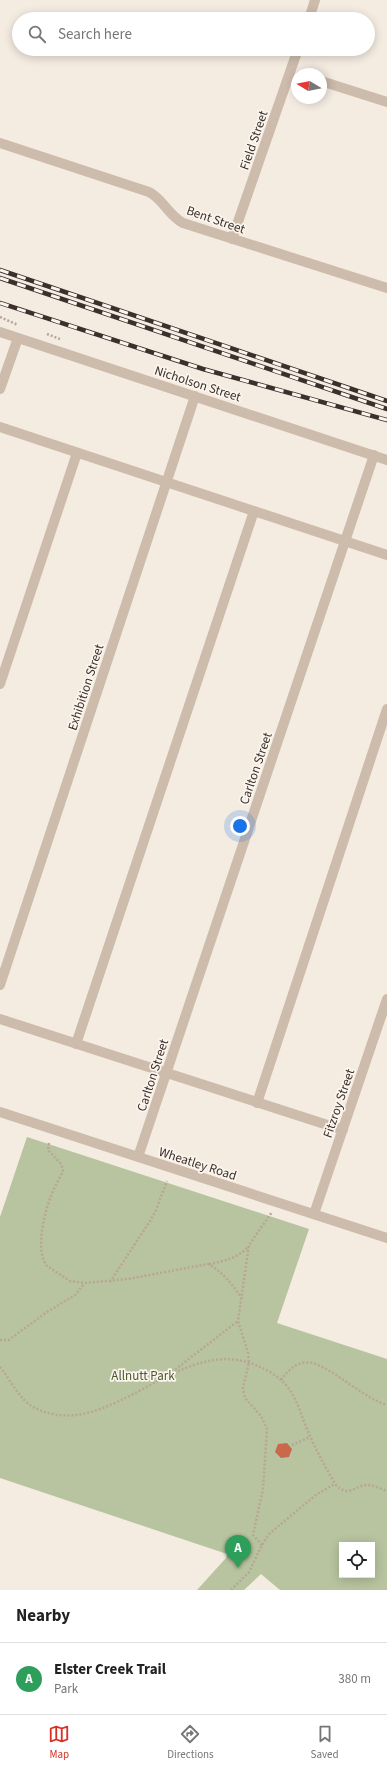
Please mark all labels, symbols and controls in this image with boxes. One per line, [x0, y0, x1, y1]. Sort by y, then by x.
search box [12, 12, 375, 56]
icon: search [26, 23, 48, 45]
text: Search here [58, 24, 132, 45]
north arrow [291, 68, 327, 104]
street label: Field Street [235, 108, 273, 172]
street label: Bent Street [184, 202, 248, 239]
street label: Nicholson Street [152, 362, 244, 407]
street label: Exhibition Street [64, 641, 109, 733]
street label: Carlton Street [235, 729, 277, 807]
your location [230, 816, 250, 836]
street label: Carlton Street [133, 1036, 173, 1114]
street label: Fitzroy Street [319, 1066, 359, 1140]
street label: Wheatley Road [157, 1143, 239, 1185]
park label: Allnutt Park [111, 1367, 175, 1385]
pin: A [225, 1535, 251, 1568]
map controls [339, 1542, 375, 1578]
button: locate [339, 1542, 375, 1578]
text: Nearby [16, 1604, 70, 1628]
text: Elster Creek Trail [54, 1659, 166, 1680]
text: A [25, 1670, 33, 1688]
text: 380 m [338, 1670, 371, 1688]
text: Park [54, 1680, 78, 1698]
tab: Map [48, 1723, 70, 1762]
tab: Directions [167, 1723, 214, 1762]
tab: Saved [311, 1723, 339, 1762]

